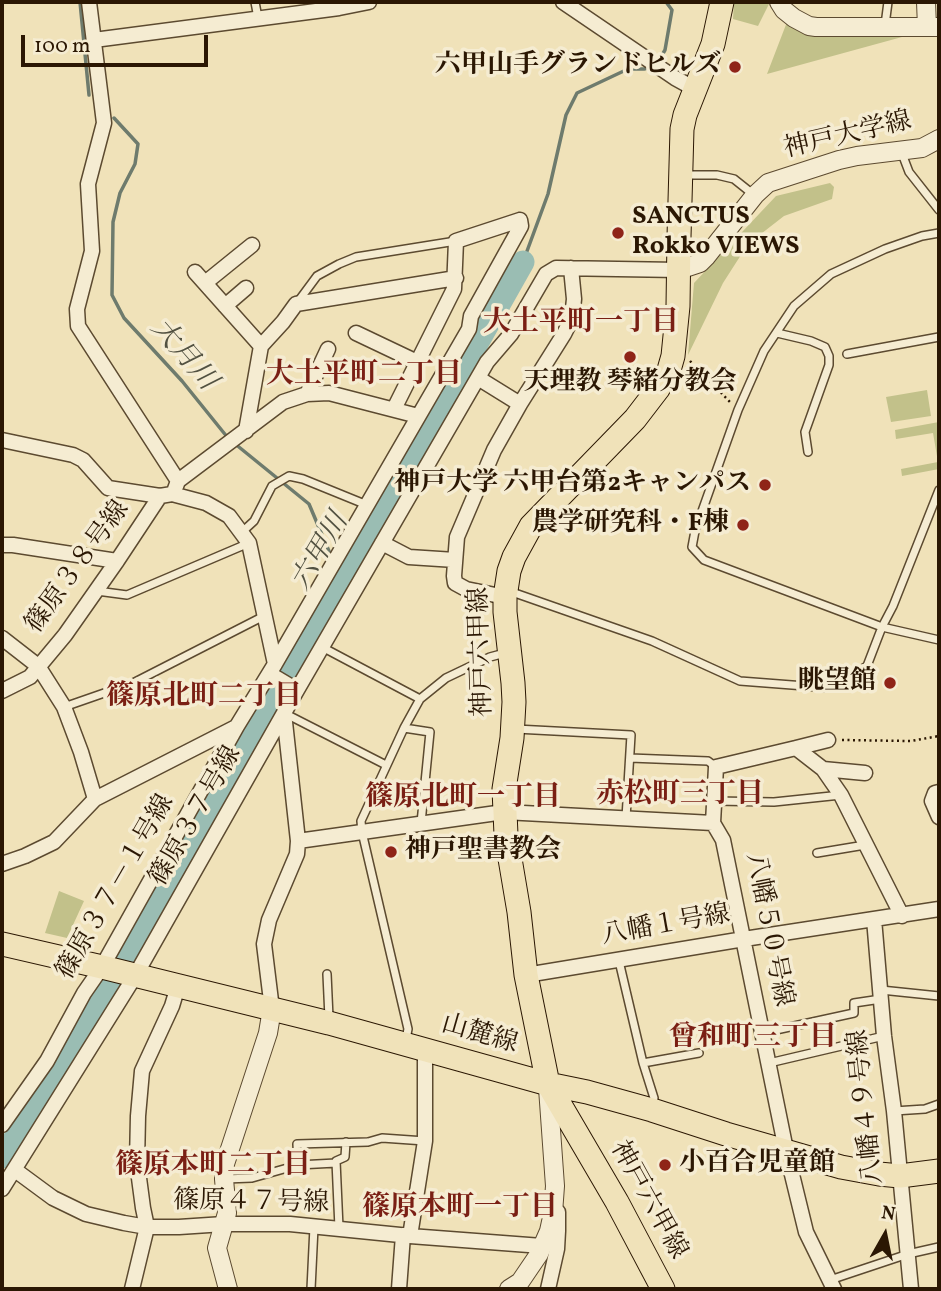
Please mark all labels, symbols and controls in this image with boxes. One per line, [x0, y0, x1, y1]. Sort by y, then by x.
scale bar [24, 21, 212, 65]
text: 100 m [34, 32, 91, 61]
place label: 六甲山手グランドヒルズ [435, 51, 721, 83]
marker: 六甲山手グランドヒルズ [727, 59, 743, 75]
street label: 神戸大学線 [781, 107, 915, 167]
place label: SANCTUS Rokko VIEWS [632, 202, 799, 264]
marker: SANCTUS Rokko VIEWS [610, 225, 626, 241]
district label: 大土平町一丁目 [483, 308, 679, 342]
water label: 大月川 [142, 313, 222, 399]
marker: 天理教 琴緒分教会 [622, 349, 638, 365]
district label: 大土平町二丁目 [266, 360, 462, 394]
place label: 天理教 琴緒分教会 [523, 368, 737, 400]
place label: 神戸大学 六甲台第2キャンパス [394, 469, 751, 501]
marker: 神戸大学 六甲台第2キャンパス [757, 477, 773, 493]
street label: 篠原３８号線 [21, 496, 137, 640]
water label: 六甲川 [286, 508, 358, 598]
place label: 農学研究科・F棟 [532, 509, 729, 541]
marker: 農学研究科・F棟 [735, 517, 751, 533]
street label: 神戸六甲線 [465, 586, 501, 718]
place label: 眺望館 [798, 667, 876, 699]
marker: 眺望館 [882, 675, 898, 691]
district label: 篠原北町二丁目 [106, 682, 302, 716]
street label: 篠原３７号線 [144, 742, 250, 892]
district label: 赤松町三丁目 [596, 780, 764, 814]
district label: 篠原北町一丁目 [365, 783, 561, 817]
street label: 篠原３７－１号線 [51, 790, 183, 986]
place label: 神戸聖書教会 [405, 836, 561, 868]
marker: 神戸聖書教会 [383, 844, 399, 860]
street label: 八幡５０号線 [737, 850, 797, 1010]
street label: 八幡１号線 [599, 900, 733, 954]
street label: 山麓線 [437, 1010, 521, 1062]
district label: 曾和町三丁目 [669, 1023, 837, 1057]
street label: 八幡４９号線 [844, 1028, 892, 1186]
street label: 神戸六甲線 [602, 1137, 692, 1265]
place label: 小百合児童館 [679, 1149, 835, 1181]
district label: 篠原本町二丁目 [115, 1151, 311, 1185]
marker: 小百合児童館 [657, 1157, 673, 1173]
street label: 篠原４７号線 [173, 1187, 329, 1221]
district label: 篠原本町一丁目 [362, 1193, 558, 1227]
north arrow [850, 1200, 920, 1270]
text: N [879, 1200, 897, 1228]

